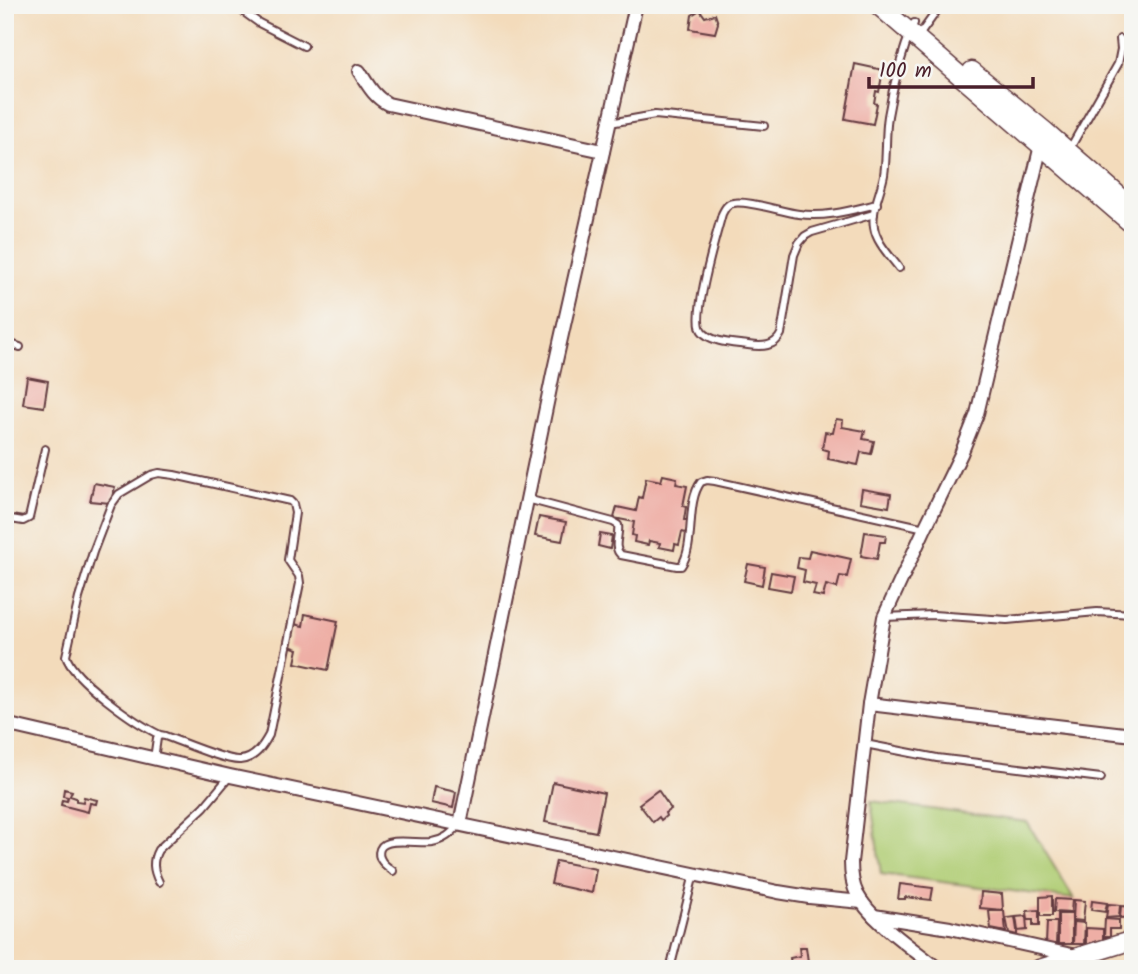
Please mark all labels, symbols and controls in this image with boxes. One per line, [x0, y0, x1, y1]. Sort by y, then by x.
scale bar [869, 46, 1033, 90]
text: 100 m [879, 55, 932, 88]

